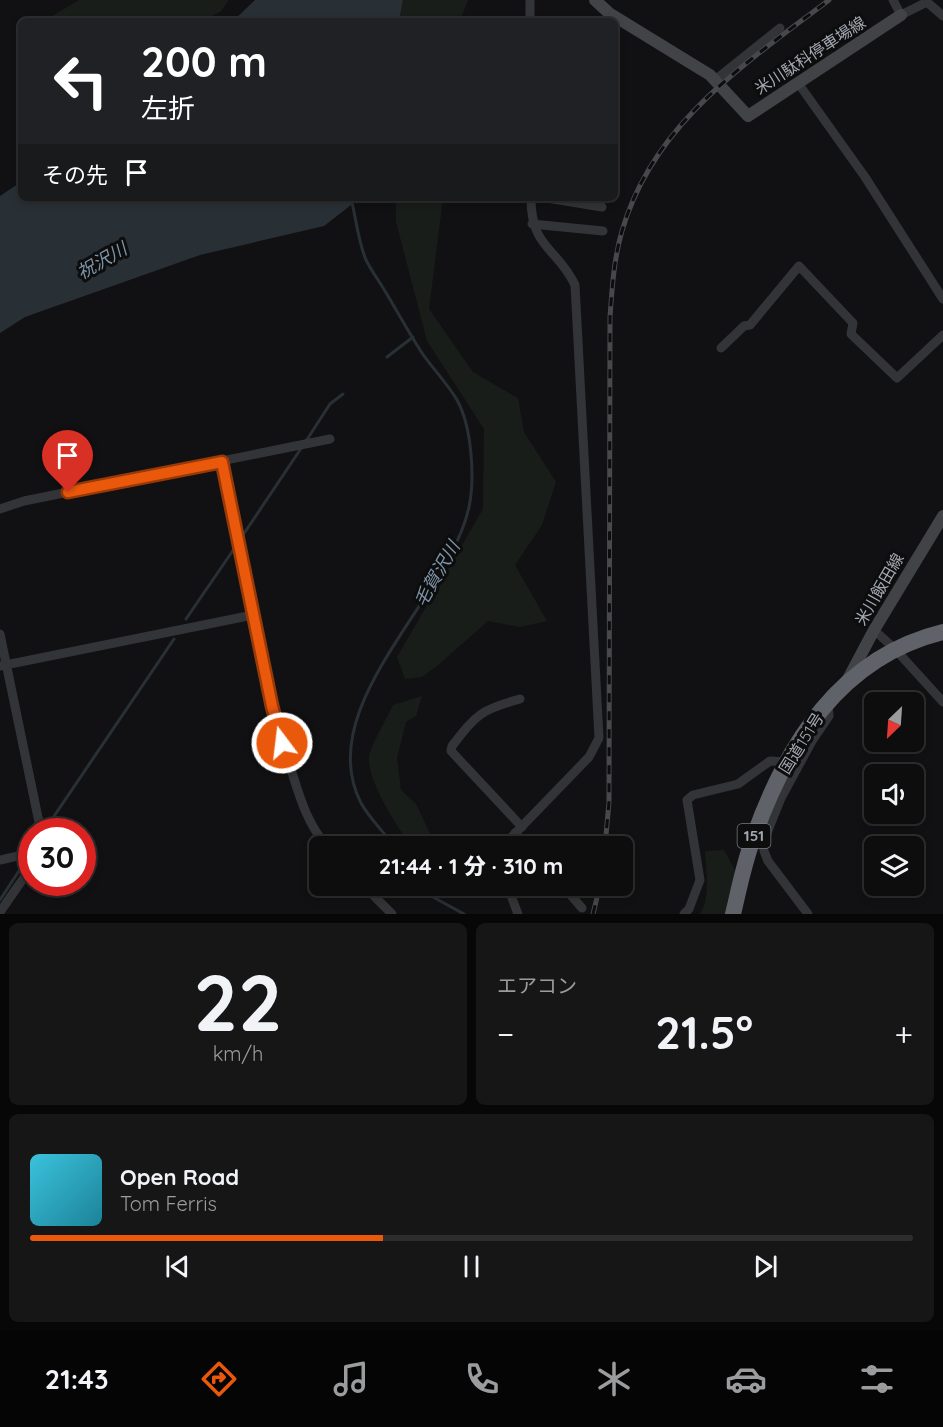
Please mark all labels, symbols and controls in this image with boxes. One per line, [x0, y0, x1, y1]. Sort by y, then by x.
street label: 米川駄科停車場線 [751, 12, 869, 98]
text: 200 m [141, 35, 267, 88]
icon: left [42, 42, 120, 120]
text: 左折 [141, 91, 195, 125]
icon: arrive [120, 156, 153, 189]
text: その先 [42, 161, 108, 189]
water label: 祝沢川 [73, 236, 133, 284]
pin [42, 430, 93, 492]
icon: arrive [51, 439, 84, 472]
water label: 毛賀沢川 [409, 535, 466, 611]
street label: 米川飯田線 [850, 549, 908, 629]
north arrow [864, 692, 924, 752]
map controls [864, 692, 924, 896]
street label: 国道151号 [774, 709, 828, 777]
position arrow [250, 711, 314, 775]
button: sound [864, 764, 924, 824]
speed limit sign: 30 [18, 818, 96, 896]
road number: 151 [738, 824, 771, 848]
button: layers [864, 836, 924, 896]
text: 21:44 · 1 分 · 310 m [379, 852, 563, 880]
text: 22 [194, 953, 282, 1051]
text: エアコン [497, 973, 577, 998]
text: 21.5° [655, 1004, 753, 1060]
text: − [497, 1013, 514, 1054]
text: + [894, 1013, 913, 1054]
text: km/h [213, 1041, 263, 1066]
text: Open Road [120, 1163, 239, 1191]
text: Tom Ferris [120, 1191, 217, 1216]
icon: previous [161, 1250, 194, 1283]
icon: pause [455, 1250, 488, 1283]
icon: next [749, 1250, 782, 1283]
icon: directions [198, 1358, 240, 1400]
icon: music [330, 1358, 372, 1400]
icon: phone [461, 1358, 503, 1400]
icon: climate [593, 1358, 635, 1400]
icon: car [725, 1358, 767, 1400]
icon: filters [856, 1358, 898, 1400]
text: 21:43 [45, 1362, 108, 1396]

